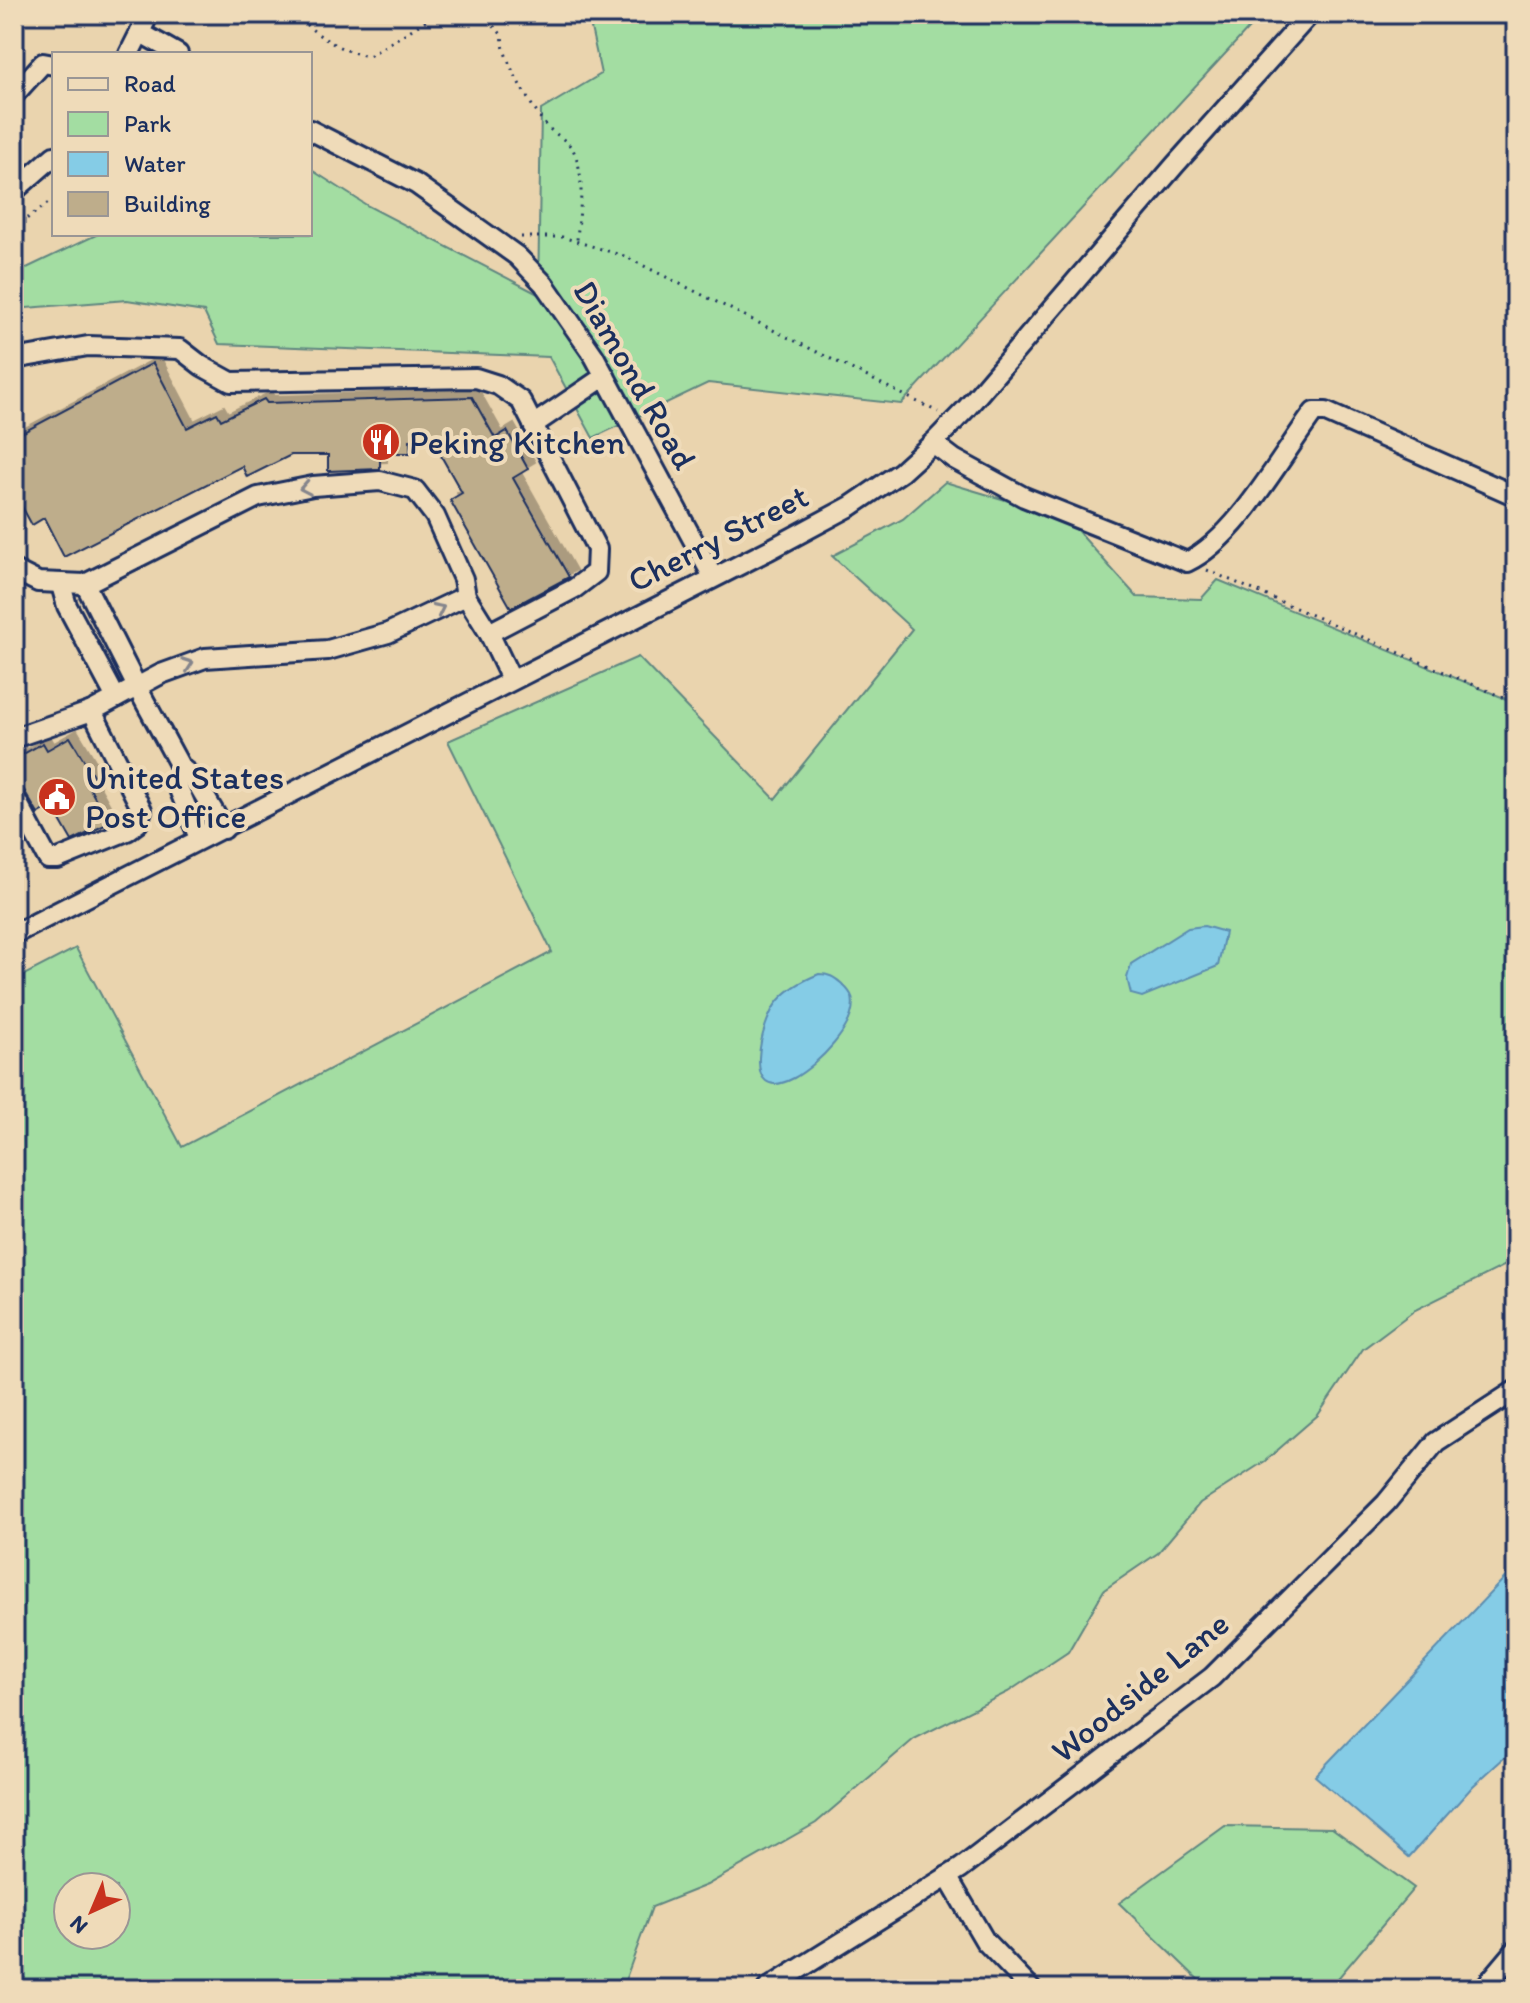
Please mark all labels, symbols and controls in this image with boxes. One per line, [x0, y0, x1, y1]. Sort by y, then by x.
legend [52, 52, 312, 236]
text: Road [124, 69, 176, 98]
text: Park [124, 109, 171, 138]
text: Water [124, 149, 186, 178]
text: Building [124, 189, 211, 218]
street label: Diamond Road [564, 273, 706, 477]
restaurant icon: Peking Kitchen [360, 421, 402, 463]
place label: Peking Kitchen [409, 422, 625, 463]
street label: Cherry Street [621, 475, 815, 601]
one-way arrow [298, 479, 312, 496]
one-way arrow [431, 603, 446, 619]
one-way arrow [181, 657, 195, 674]
place label: United States Post Office [85, 757, 284, 837]
public building icon: United States Post Office [36, 776, 78, 818]
street label: Woodside Lane [1043, 1603, 1237, 1771]
north arrow [52, 1871, 132, 1951]
text: N [64, 1910, 93, 1940]

